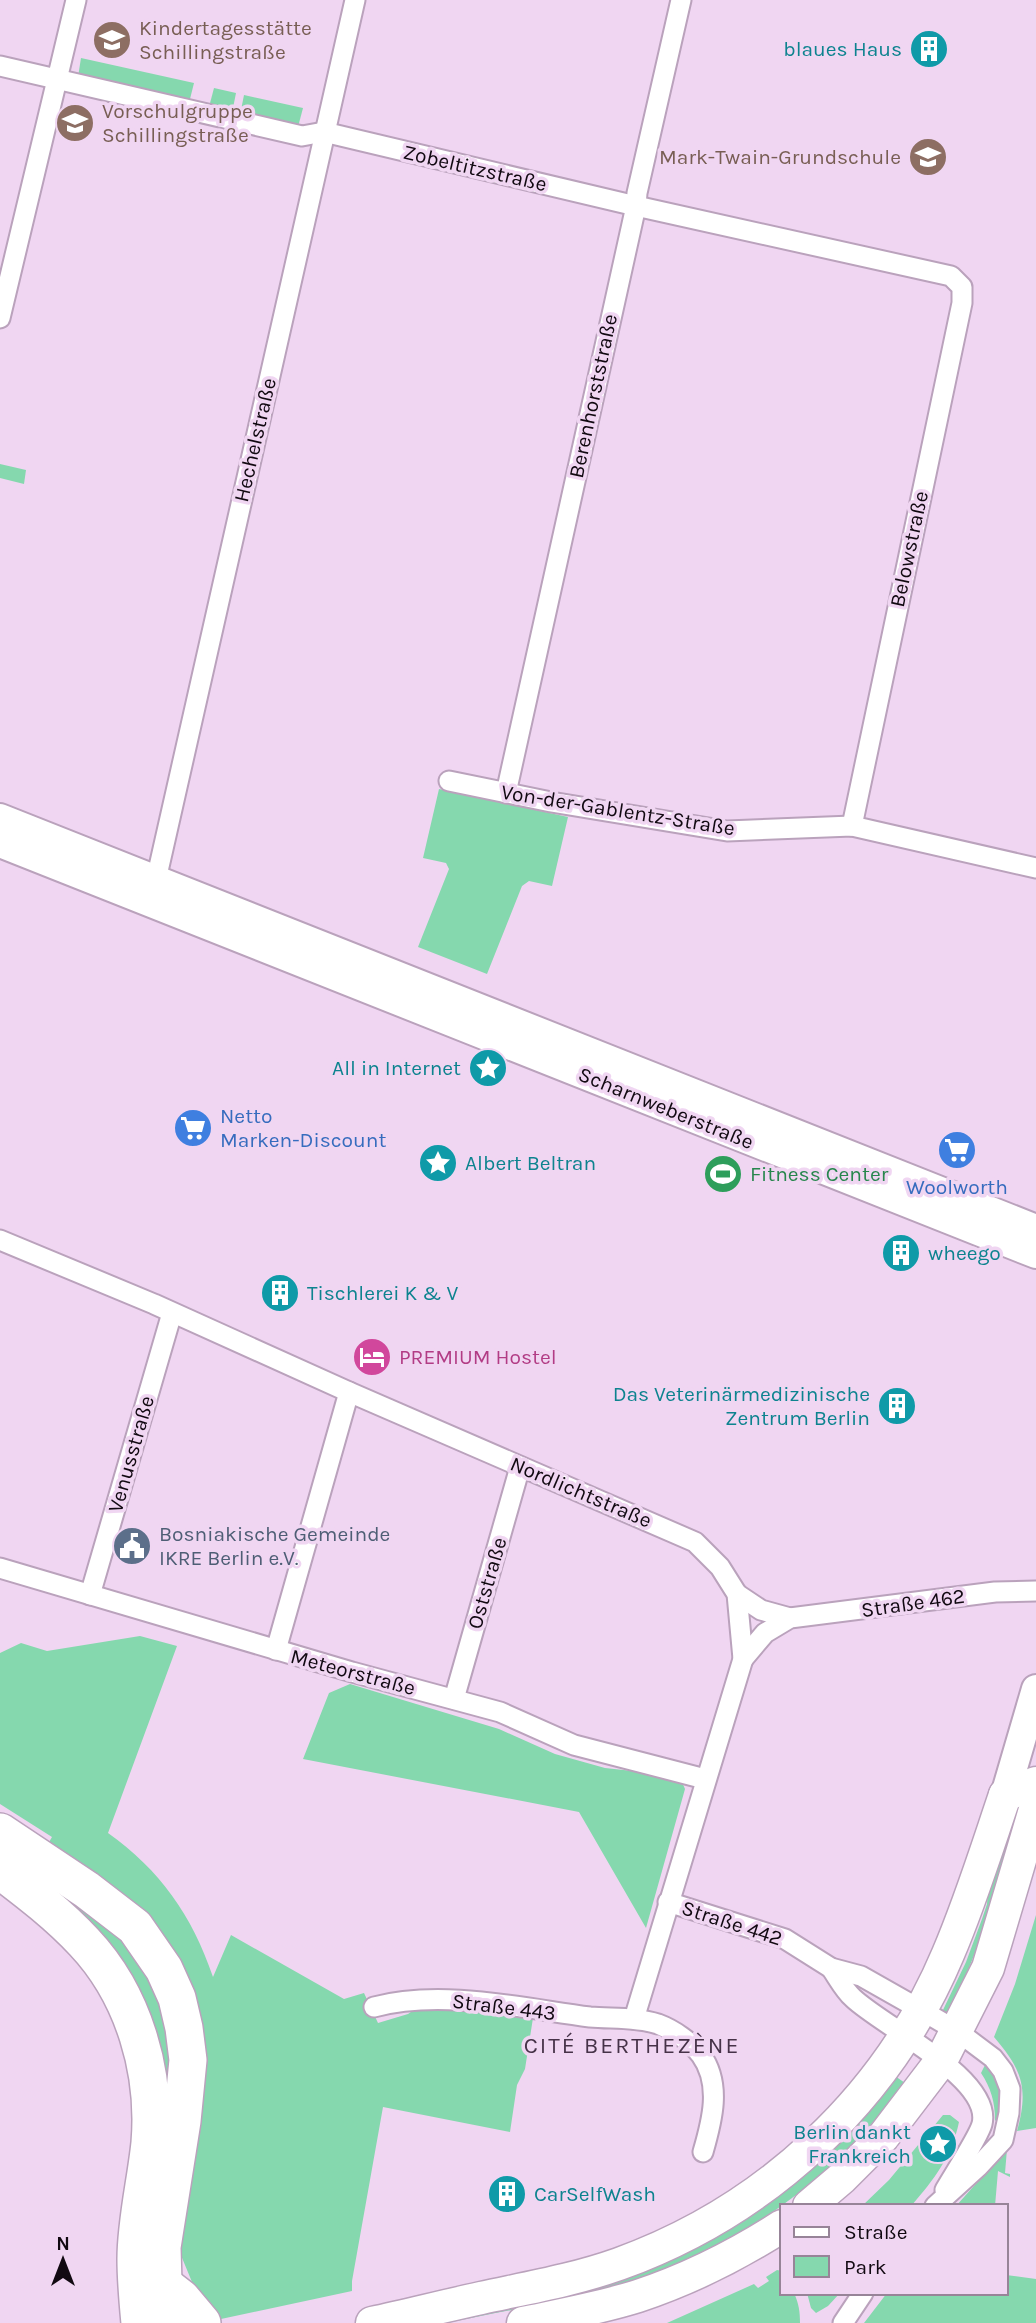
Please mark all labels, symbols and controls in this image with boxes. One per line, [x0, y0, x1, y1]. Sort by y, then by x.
place label: Kindertagesstätte Schillingstraße [139, 16, 312, 64]
school or university icon: Kindertagesstätte Schillingstraße [91, 19, 133, 61]
building icon: blaues Haus [908, 28, 950, 70]
place label: blaues Haus [783, 37, 902, 61]
place label: Vorschulgruppe Schillingstraße [102, 99, 253, 147]
school or university icon: Vorschulgruppe Schillingstraße [54, 102, 96, 144]
school or university icon: Mark-Twain-Grundschule [907, 136, 949, 178]
street label: Zobeltitzstraße [401, 140, 549, 196]
place label: Mark-Twain-Grundschule [659, 145, 901, 169]
street label: Berenhorststraße [564, 312, 622, 480]
street label: Hechelstraße [229, 376, 281, 504]
street label: Belowstraße [885, 489, 933, 609]
street label: Von-der-Gablentz-Straße [499, 780, 737, 840]
place icon: All in Internet [467, 1047, 509, 1089]
place label: All in Internet [332, 1056, 461, 1080]
street label: Scharnweberstraße [575, 1062, 757, 1154]
place label: Netto Marken-Discount [220, 1104, 386, 1152]
supermarket icon: Netto Marken-Discount [172, 1107, 214, 1149]
supermarket icon: Woolworth [936, 1129, 978, 1171]
place icon: Albert Beltran [417, 1142, 459, 1184]
place label: Albert Beltran [465, 1151, 596, 1175]
sports icon: Fitness Center [702, 1153, 744, 1195]
place label: Fitness Center [750, 1162, 889, 1186]
place label: Woolworth [906, 1175, 1008, 1199]
building icon: wheego [880, 1232, 922, 1274]
place label: wheego [928, 1241, 1001, 1265]
building icon: Tischlerei K & V [259, 1272, 301, 1314]
place label: Tischlerei K & V [307, 1281, 459, 1305]
hotel icon: PREMIUM Hostel [351, 1336, 393, 1378]
place label: PREMIUM Hostel [399, 1345, 557, 1369]
place label: Das Veterinärmedizinische Zentrum Berlin [613, 1382, 870, 1430]
building icon: Das Veterinärmedizinische Zentrum Berlin [876, 1385, 918, 1427]
street label: Venusstraße [103, 1393, 159, 1515]
street label: Nordlichtstraße [507, 1451, 655, 1533]
place label: Bosniakische Gemeinde IKRE Berlin e.V. [159, 1522, 390, 1570]
public building icon: Bosniakische Gemeinde IKRE Berlin e.V. [111, 1525, 153, 1567]
street label: Oststraße [462, 1534, 512, 1632]
street label: Straße 462 [860, 1584, 966, 1622]
street label: Meteorstraße [288, 1644, 418, 1700]
street label: Straße 442 [679, 1896, 785, 1950]
street label: Straße 443 [451, 1989, 557, 2025]
district label: CITÉ BERTHEZÈNE [524, 2032, 740, 2059]
place label: Berlin dankt Frankreich [793, 2120, 911, 2168]
place icon: Berlin dankt Frankreich [917, 2123, 959, 2165]
building icon: CarSelfWash [486, 2173, 528, 2215]
place label: CarSelfWash [534, 2182, 656, 2206]
legend [780, 2204, 1008, 2295]
text: Straße [844, 2220, 907, 2244]
north arrow [28, 2225, 98, 2295]
text: N [56, 2233, 70, 2255]
text: Park [844, 2255, 887, 2279]

